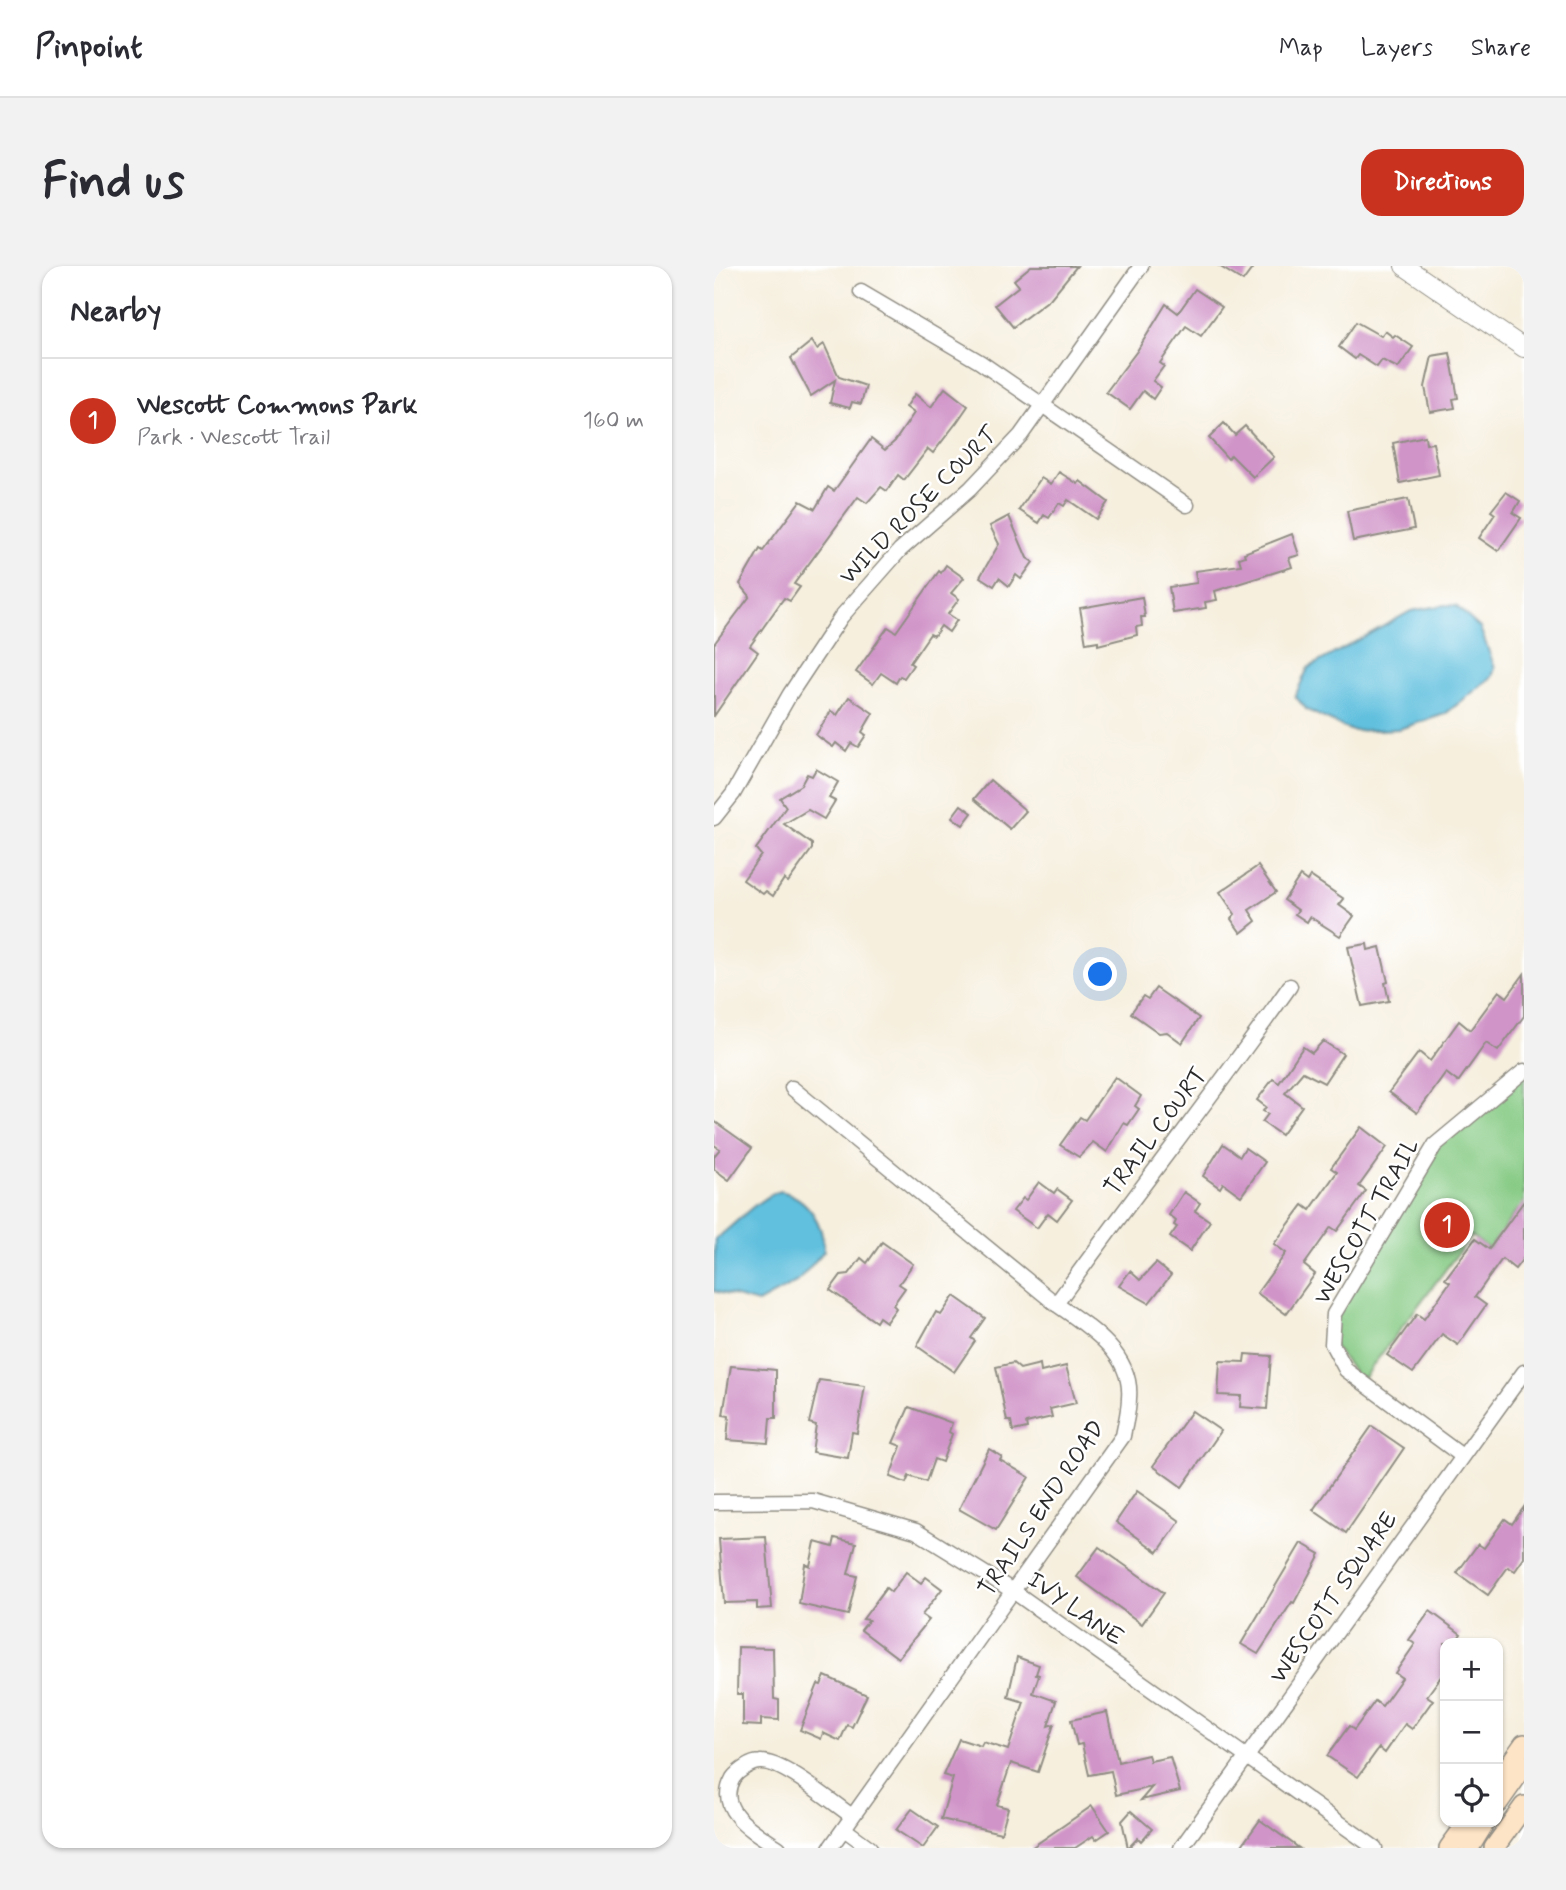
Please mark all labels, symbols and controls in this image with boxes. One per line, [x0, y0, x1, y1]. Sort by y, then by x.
text: Pinpoint [35, 26, 143, 70]
text: Map [1279, 33, 1323, 64]
text: Layers [1361, 33, 1433, 64]
text: Share [1471, 33, 1531, 64]
button: Directions [1361, 149, 1524, 216]
text: Find us [42, 150, 185, 215]
text: Nearby [70, 292, 161, 331]
text: Wescott Commons Park [137, 389, 417, 423]
text: 1 [88, 406, 98, 436]
text: 160 m [583, 406, 644, 436]
street label: WILD ROSE COURT [833, 420, 1005, 592]
text: Park · Wescott Trail [137, 423, 330, 453]
your location [1083, 957, 1117, 991]
street label: TRAIL COURT [1098, 1061, 1215, 1202]
street label: WESCOTT TRAIL [1307, 1133, 1427, 1310]
pin: 1 [1424, 1199, 1470, 1251]
street label: TRAILS END ROAD [972, 1415, 1113, 1603]
street label: WESCOTT SQUARE [1263, 1506, 1405, 1690]
street label: IVY LANE [1021, 1565, 1129, 1654]
map controls [1440, 1638, 1503, 1827]
button: + [1440, 1638, 1503, 1701]
button: − [1440, 1701, 1503, 1764]
button: locate [1440, 1764, 1503, 1827]

